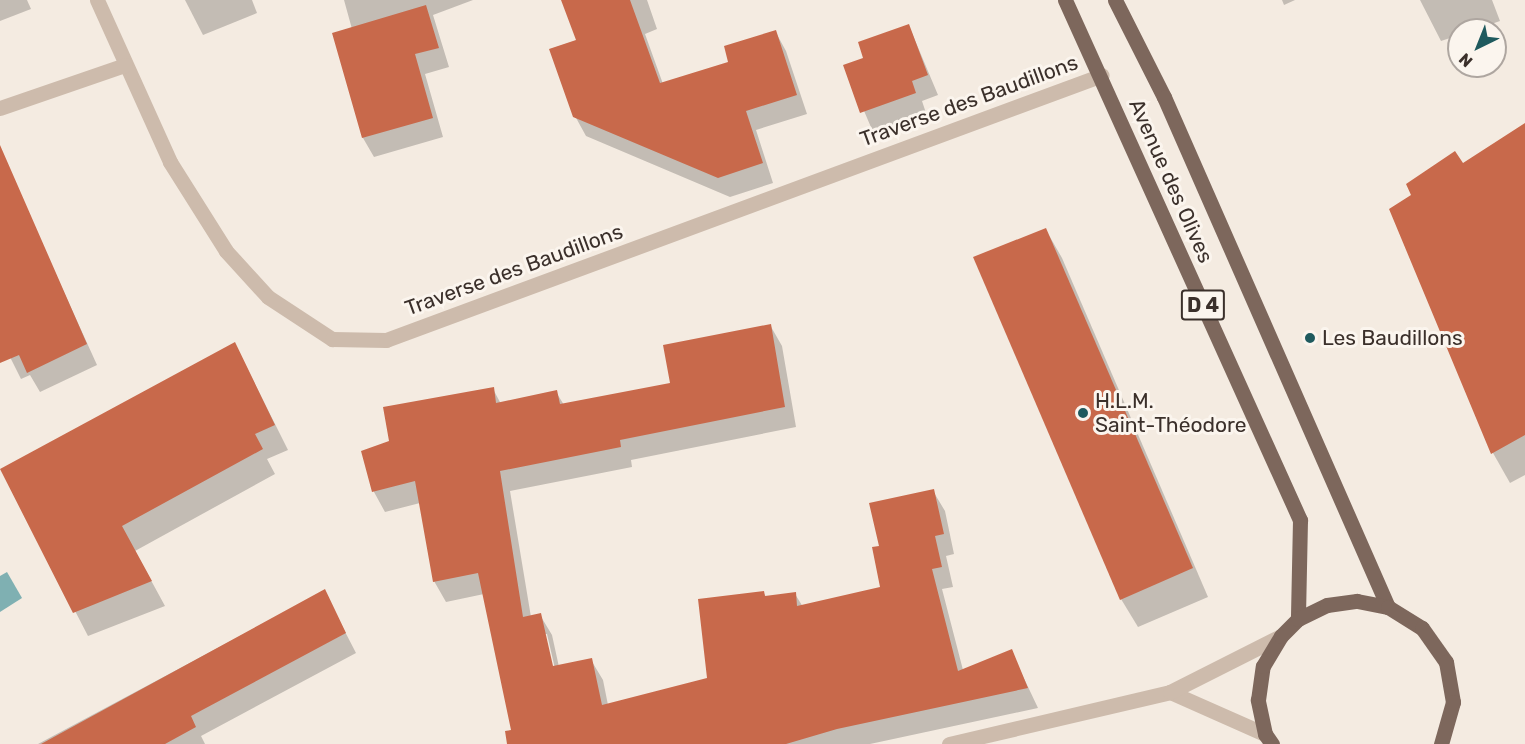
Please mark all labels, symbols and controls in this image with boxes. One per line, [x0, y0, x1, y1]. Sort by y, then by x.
north arrow [1447, 18, 1507, 78]
text: N [1455, 49, 1476, 71]
street label: Traverse des Baudillons [857, 50, 1081, 152]
street label: Avenue des Olives [1124, 95, 1218, 267]
street label: Traverse des Baudillons [402, 219, 626, 321]
road number: D 4 [1180, 288, 1226, 322]
place label: Les Baudillons [1322, 325, 1463, 351]
marker: Les Baudillons [1303, 331, 1317, 345]
place label: H.L.M. Saint-Théodore [1095, 388, 1247, 438]
marker: H.L.M. Saint-Théodore [1076, 406, 1090, 420]

